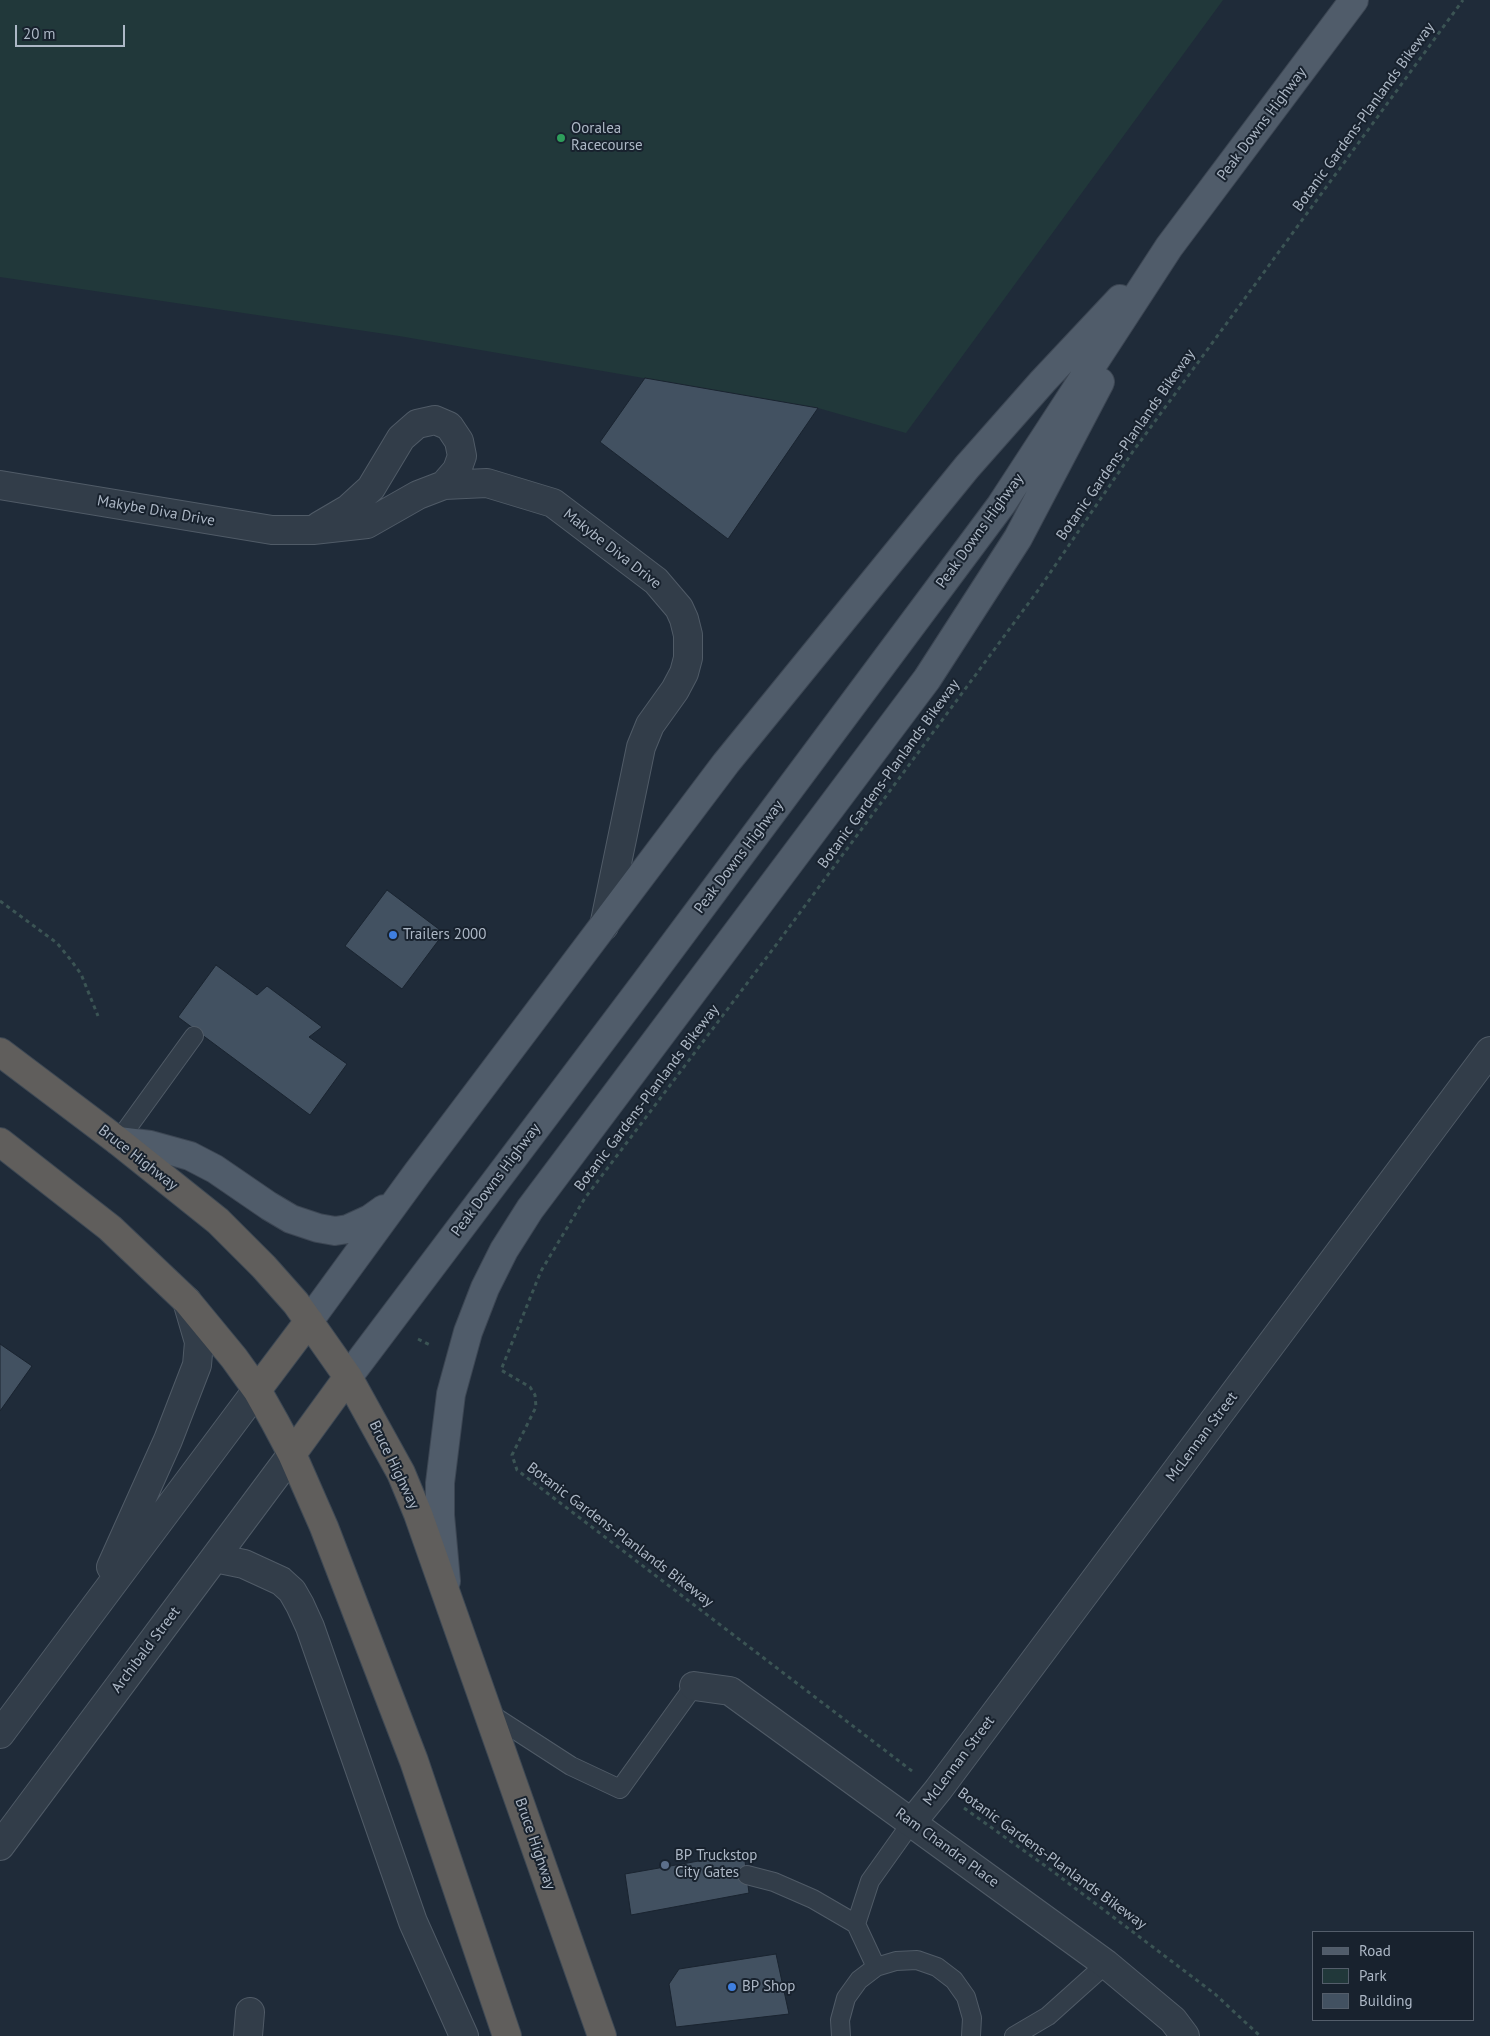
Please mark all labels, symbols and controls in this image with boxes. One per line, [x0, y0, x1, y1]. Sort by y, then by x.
scale bar [18, 15, 128, 47]
street label: Botanic Gardens-Planlands Bikeway [1289, 19, 1439, 215]
text: 20 m [23, 24, 56, 43]
street label: Peak Downs Highway [1214, 64, 1310, 184]
place label: Ooralea Racecourse [571, 120, 643, 155]
marker: Ooralea Racecourse [555, 132, 567, 144]
street label: Botanic Gardens-Planlands Bikeway [1053, 346, 1199, 544]
street label: Peak Downs Highway [932, 470, 1028, 592]
street label: Makybe Diva Drive [96, 492, 216, 530]
street label: Makybe Diva Drive [559, 505, 665, 593]
street label: Botanic Gardens-Planlands Bikeway [814, 676, 964, 872]
street label: Peak Downs Highway [691, 797, 787, 917]
place label: Trailers 2000 [403, 926, 486, 944]
marker: Trailers 2000 [387, 929, 399, 941]
street label: Botanic Gardens-Planlands Bikeway [571, 1001, 723, 1195]
street label: Peak Downs Highway [448, 1120, 544, 1240]
street label: Bruce Highway [95, 1121, 181, 1195]
street label: McLennan Street [1162, 1389, 1242, 1485]
street label: Bruce Highway [365, 1418, 423, 1512]
street label: Botanic Gardens-Planlands Bikeway [523, 1459, 717, 1611]
street label: Archibald Street [108, 1603, 184, 1697]
street label: McLennan Street [919, 1713, 999, 1809]
street label: Botanic Gardens-Planlands Bikeway [954, 1784, 1150, 1934]
street label: Bruce Highway [511, 1796, 559, 1892]
street label: Ram Chandra Place [892, 1804, 1002, 1892]
place label: BP Truckstop City Gates [675, 1847, 757, 1882]
marker: BP Truckstop City Gates [659, 1859, 671, 1871]
legend [1312, 1931, 1475, 2021]
text: Road [1359, 1941, 1391, 1960]
text: Park [1359, 1966, 1387, 1985]
place label: BP Shop [742, 1978, 795, 1996]
marker: BP Shop [726, 1981, 738, 1993]
text: Building [1359, 1991, 1413, 2010]

